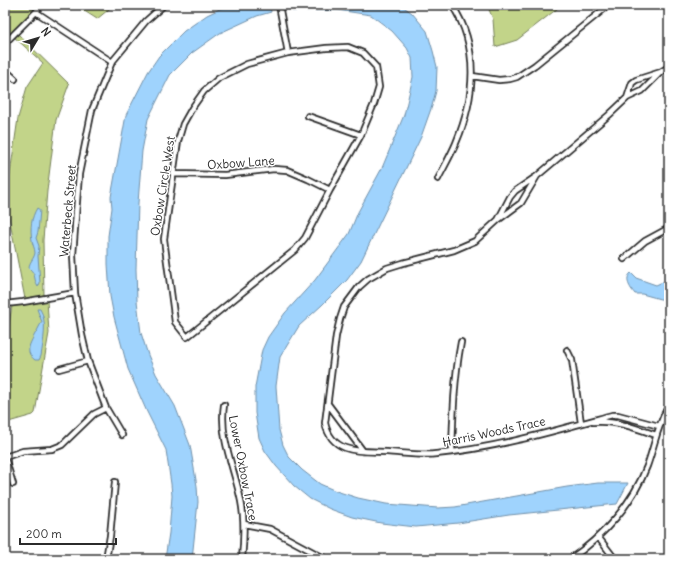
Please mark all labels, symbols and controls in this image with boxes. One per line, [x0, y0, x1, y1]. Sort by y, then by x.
north arrow [18, 18, 58, 58]
text: N [38, 25, 54, 39]
street label: Oxbow Circle West [147, 135, 178, 237]
street label: Oxbow Lane [207, 153, 275, 172]
street label: Waterbeck Street [56, 164, 79, 258]
street label: Harris Woods Trace [441, 413, 547, 450]
street label: Lower Oxbow Trace [226, 414, 261, 522]
scale bar [20, 520, 116, 546]
text: 200 m [26, 526, 62, 541]

